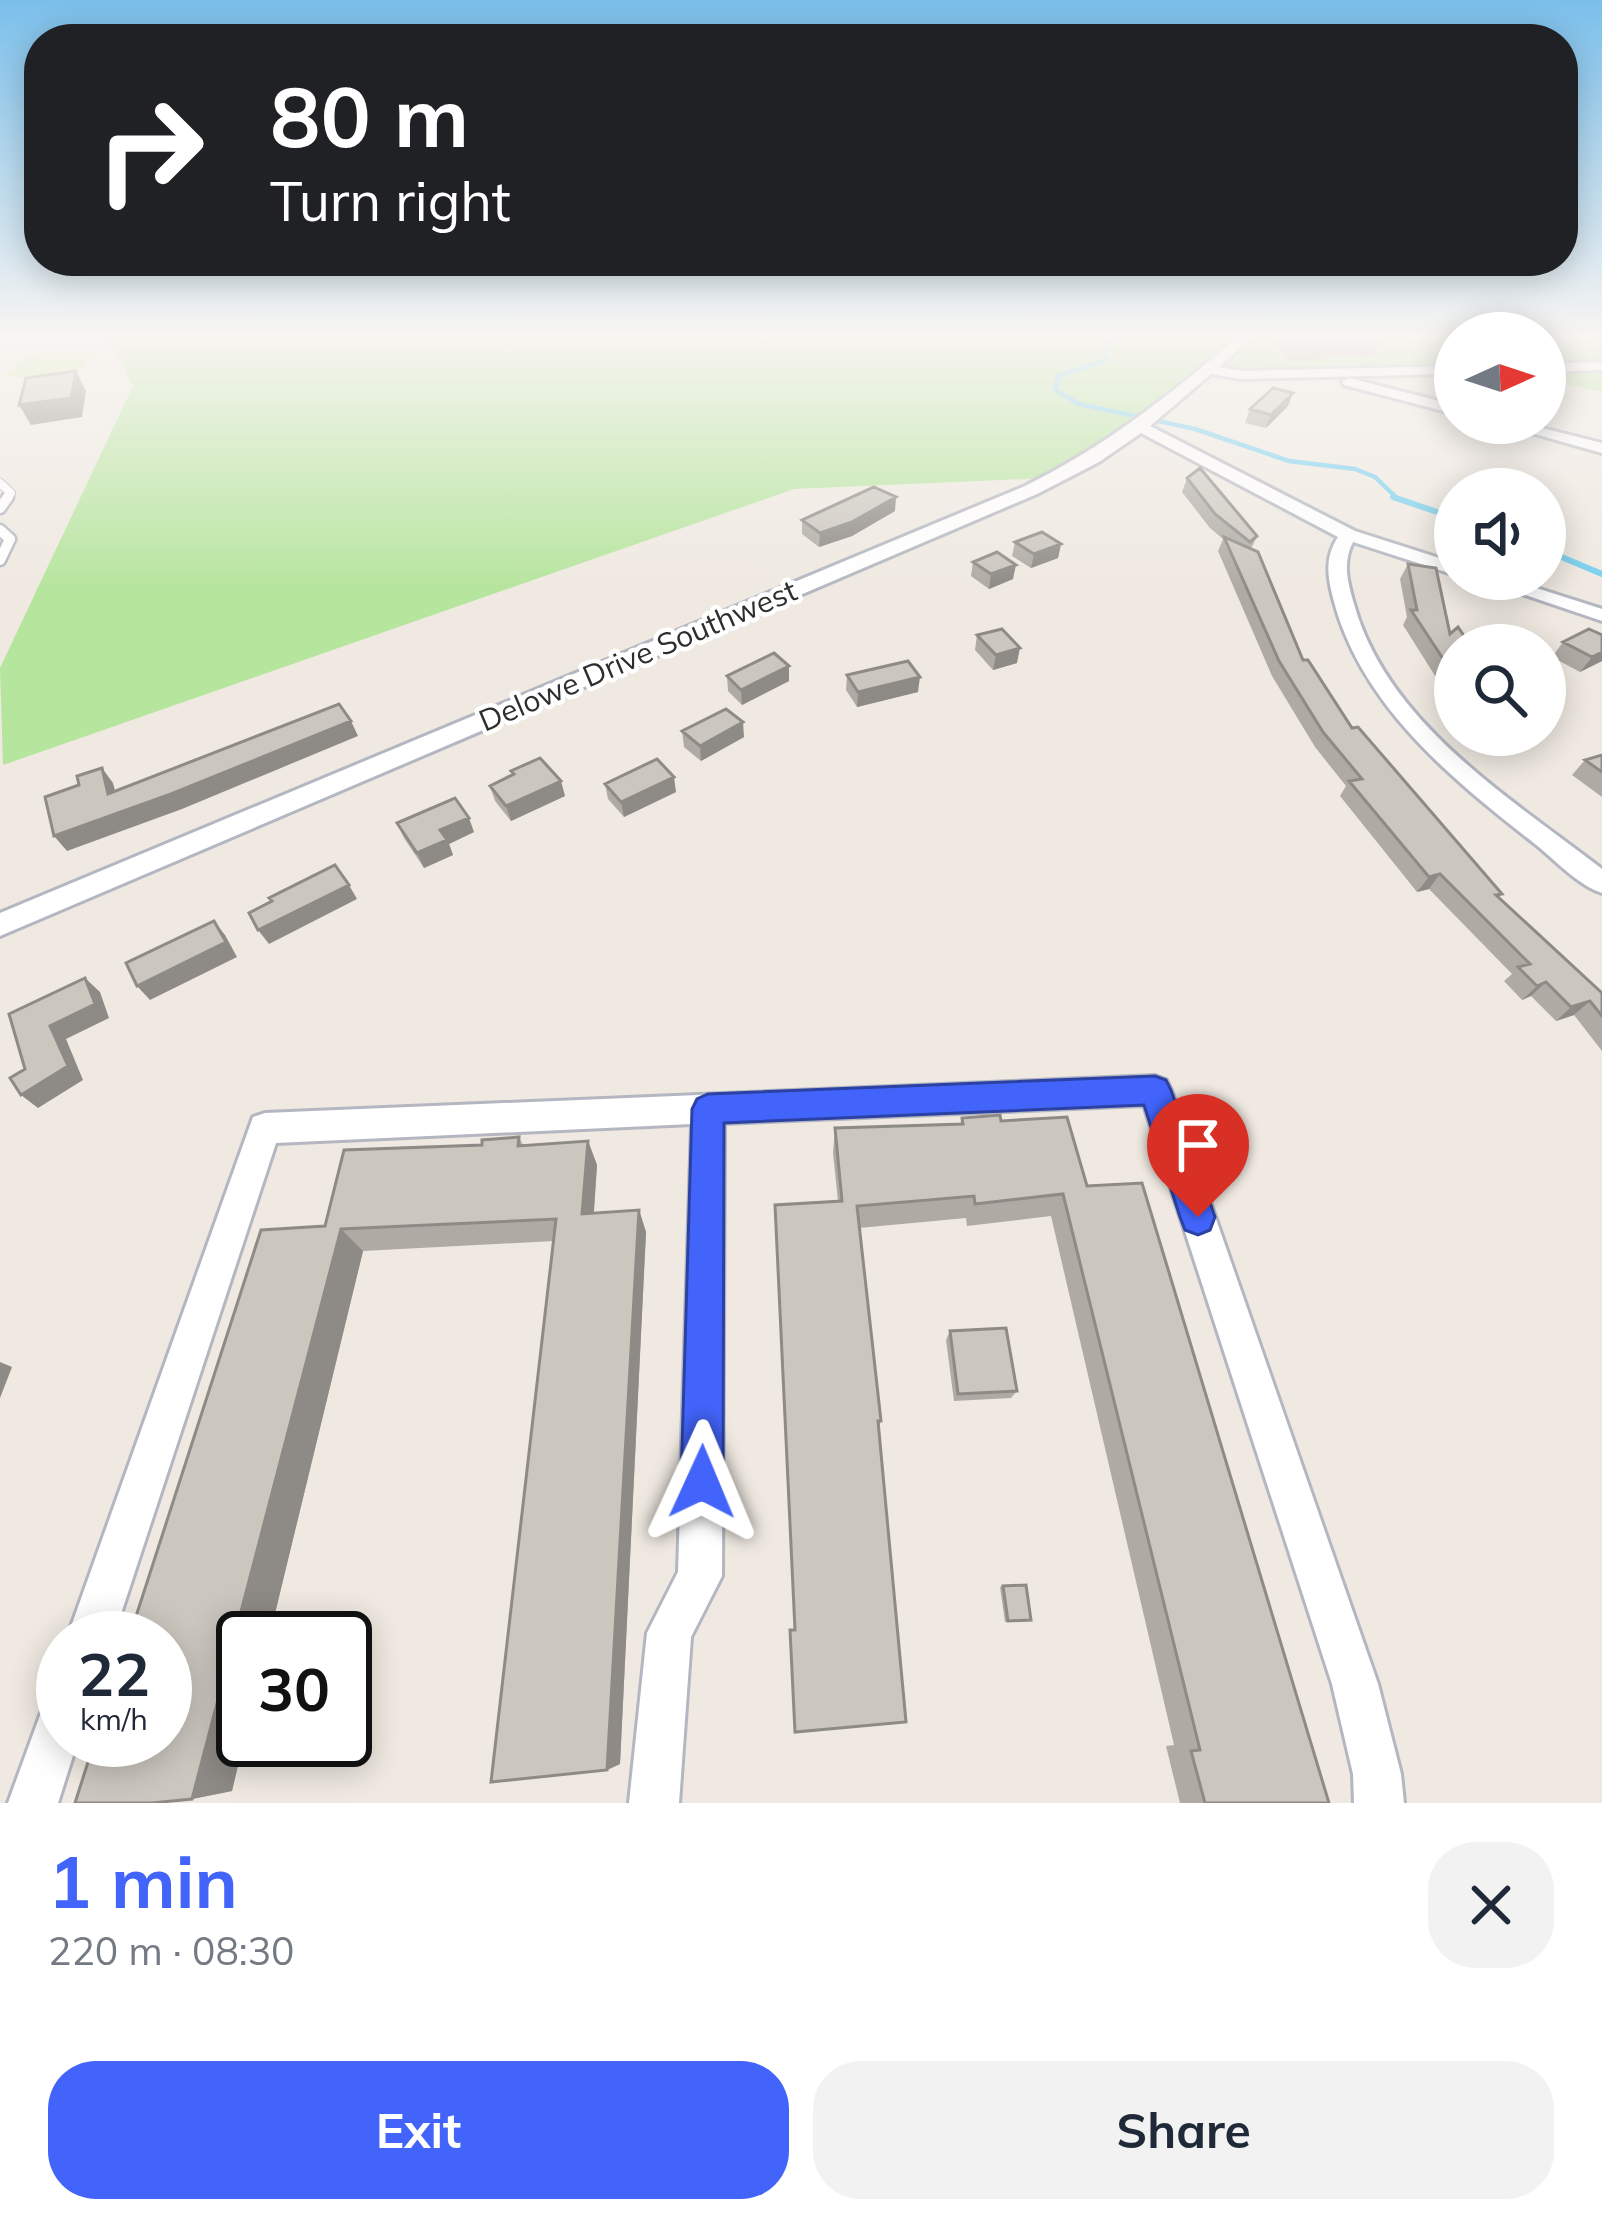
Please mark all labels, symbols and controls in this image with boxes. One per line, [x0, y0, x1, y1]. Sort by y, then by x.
text: 80 m [270, 63, 469, 168]
icon: right [72, 72, 228, 228]
text: Turn right [270, 167, 511, 235]
north arrow [1434, 312, 1566, 444]
map controls [1434, 312, 1566, 756]
button: sound [1434, 468, 1566, 600]
street label: Delowe Drive Southwest [473, 571, 802, 739]
button: search [1434, 624, 1566, 756]
pin [1147, 1094, 1249, 1217]
icon: arrive [1165, 1112, 1231, 1178]
position arrow [639, 1419, 765, 1545]
speed limit sign: 30 [216, 1611, 372, 1767]
text: 22 [78, 1636, 150, 1711]
text: km/h [80, 1700, 148, 1738]
text: 1 min [48, 1836, 238, 1926]
button: close [1428, 1842, 1554, 1968]
text: 220 m · 08:30 [48, 1926, 294, 1975]
button: Exit [48, 2061, 789, 2199]
button: Share [813, 2061, 1554, 2199]

